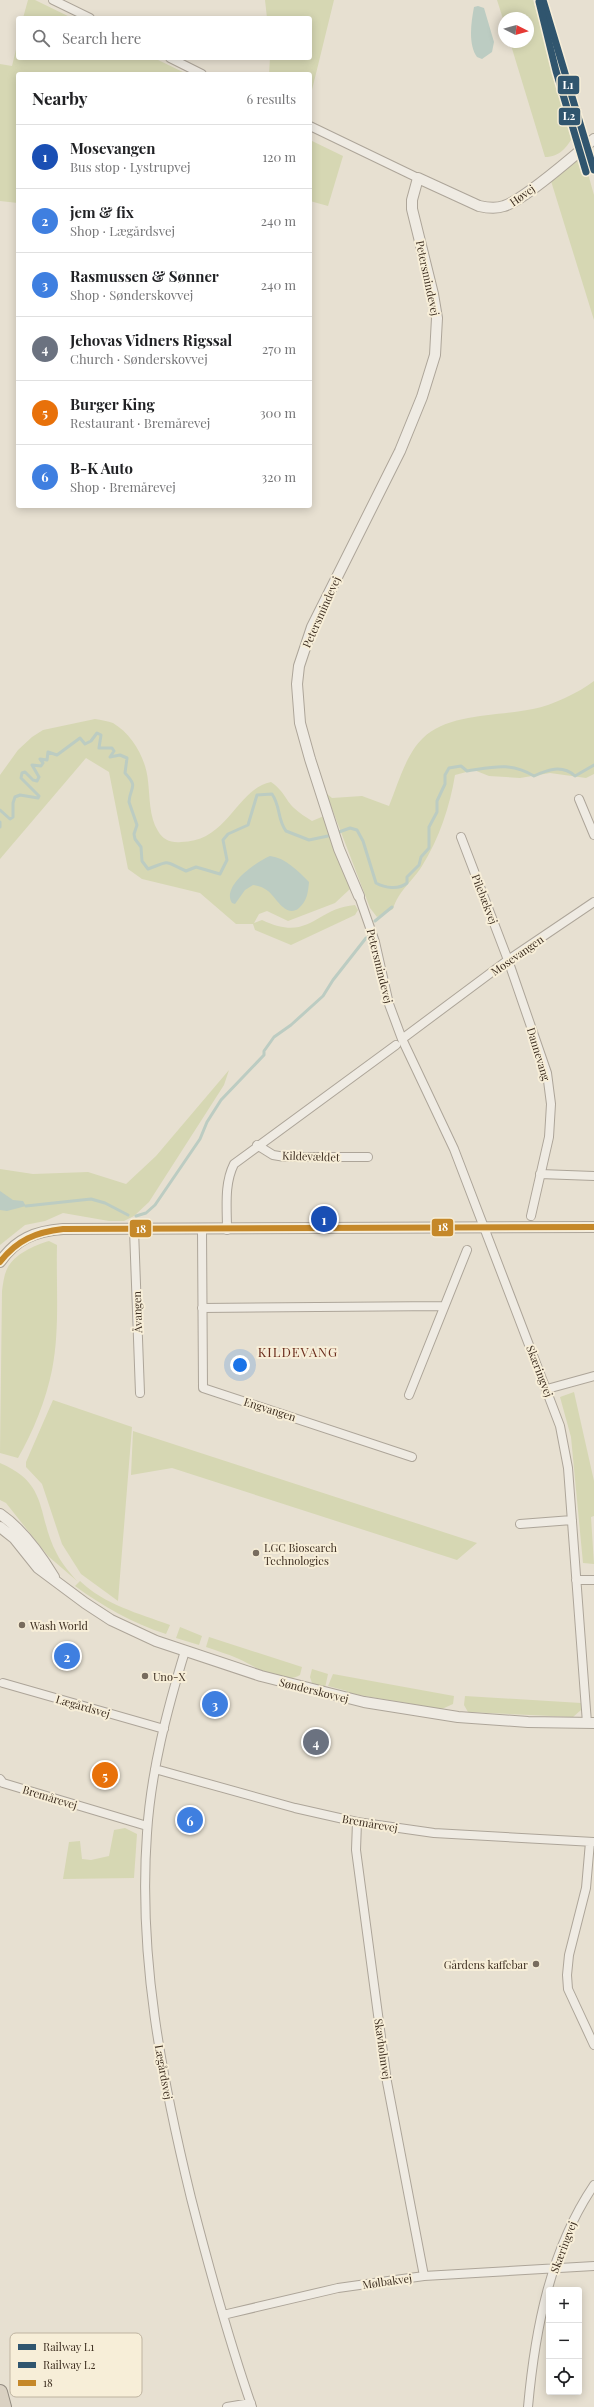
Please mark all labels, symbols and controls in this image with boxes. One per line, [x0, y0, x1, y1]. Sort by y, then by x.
north arrow [498, 12, 534, 48]
search box [16, 16, 312, 60]
icon: search [30, 27, 52, 49]
text: Search here [62, 28, 141, 48]
line badge: L1 [557, 75, 580, 95]
text: L1 [563, 77, 573, 92]
text: Nearby [32, 87, 87, 109]
text: 6 results [246, 90, 296, 107]
line badge: L2 [558, 107, 581, 126]
text: L2 [563, 108, 575, 123]
text: Mosevangen [70, 138, 156, 158]
text: 1 [43, 148, 47, 165]
text: 120 m [262, 148, 296, 165]
text: Bus stop · Lystrupvej [70, 158, 191, 175]
street label: Høvej [506, 181, 538, 209]
text: jem & fix [70, 202, 134, 222]
text: 2 [42, 212, 48, 229]
text: 240 m [261, 212, 296, 229]
text: Shop · Lægårdsvej [70, 222, 175, 239]
street label: Petersmindevej [413, 239, 443, 317]
text: Rasmussen & Sønner [70, 266, 219, 286]
text: 3 [42, 276, 48, 293]
text: 240 m [261, 276, 296, 293]
text: Shop · Sønderskovvej [70, 286, 193, 303]
text: Jehovas Vidners Rigssal [70, 330, 232, 350]
text: 4 [42, 340, 48, 357]
text: 270 m [262, 340, 296, 357]
text: Church · Sønderskovvej [70, 350, 208, 367]
text: Burger King [70, 394, 155, 414]
text: 5 [42, 404, 48, 421]
text: 300 m [260, 404, 296, 421]
text: Restaurant · Bremårevej [70, 414, 210, 431]
text: B-K Auto [70, 458, 133, 478]
text: 6 [41, 468, 49, 485]
text: 320 m [261, 468, 296, 485]
text: Shop · Bremårevej [70, 478, 176, 495]
street label: Petersmindevej [299, 574, 343, 650]
street label: Pilebækvej [469, 872, 501, 926]
street label: Petersmindevej [363, 927, 397, 1005]
street label: Mosevangen [488, 931, 547, 979]
street label: Dannevang [524, 1025, 554, 1083]
street label: Kildevældet [282, 1147, 340, 1165]
pin: 1 [311, 1204, 337, 1234]
line badge: 18 [431, 1218, 454, 1237]
line badge: 18 [129, 1219, 152, 1238]
text: 18 [438, 1219, 448, 1234]
text: 18 [136, 1221, 146, 1236]
street label: Åvangen [129, 1290, 145, 1334]
district label: KILDEVANG [258, 1343, 338, 1360]
street label: Skæringvej [523, 1343, 557, 1399]
your location [230, 1355, 250, 1375]
street label: Engvangen [242, 1394, 298, 1425]
place label: LGC Biosearch Technologies [264, 1540, 338, 1568]
marker: LGC Biosearch Technologies [251, 1548, 261, 1558]
place label: Wash World [29, 1618, 89, 1633]
marker: Wash World [17, 1620, 27, 1630]
pin: 2 [54, 1641, 80, 1671]
place label: Uno-X [153, 1669, 185, 1684]
marker: Uno-X [140, 1671, 150, 1681]
street label: Sønderskovvej [278, 1674, 350, 1706]
pin: 3 [202, 1689, 228, 1719]
street label: Lægårdsvej [54, 1691, 112, 1721]
pin: 4 [303, 1727, 329, 1757]
pin: 5 [92, 1760, 118, 1790]
street label: Bremårevej [21, 1782, 79, 1812]
pin: 6 [177, 1805, 203, 1835]
street label: Bremårevej [341, 1811, 399, 1835]
place label: Gårdens kaffebar [444, 1957, 528, 1972]
marker: Gårdens kaffebar [531, 1959, 541, 1969]
street label: Skavholmvej [371, 2018, 395, 2081]
street label: Lægårdsvej [152, 2043, 176, 2101]
street label: Skæringvej [546, 2219, 580, 2275]
street label: Mølbakvej [361, 2270, 413, 2292]
map controls [546, 2287, 582, 2395]
button: + [546, 2287, 582, 2323]
button: − [546, 2323, 582, 2359]
legend [10, 2333, 142, 2397]
text: Railway L1 [43, 2339, 94, 2354]
text: Railway L2 [43, 2357, 96, 2372]
button: locate [546, 2359, 582, 2395]
text: 18 [43, 2375, 53, 2390]

